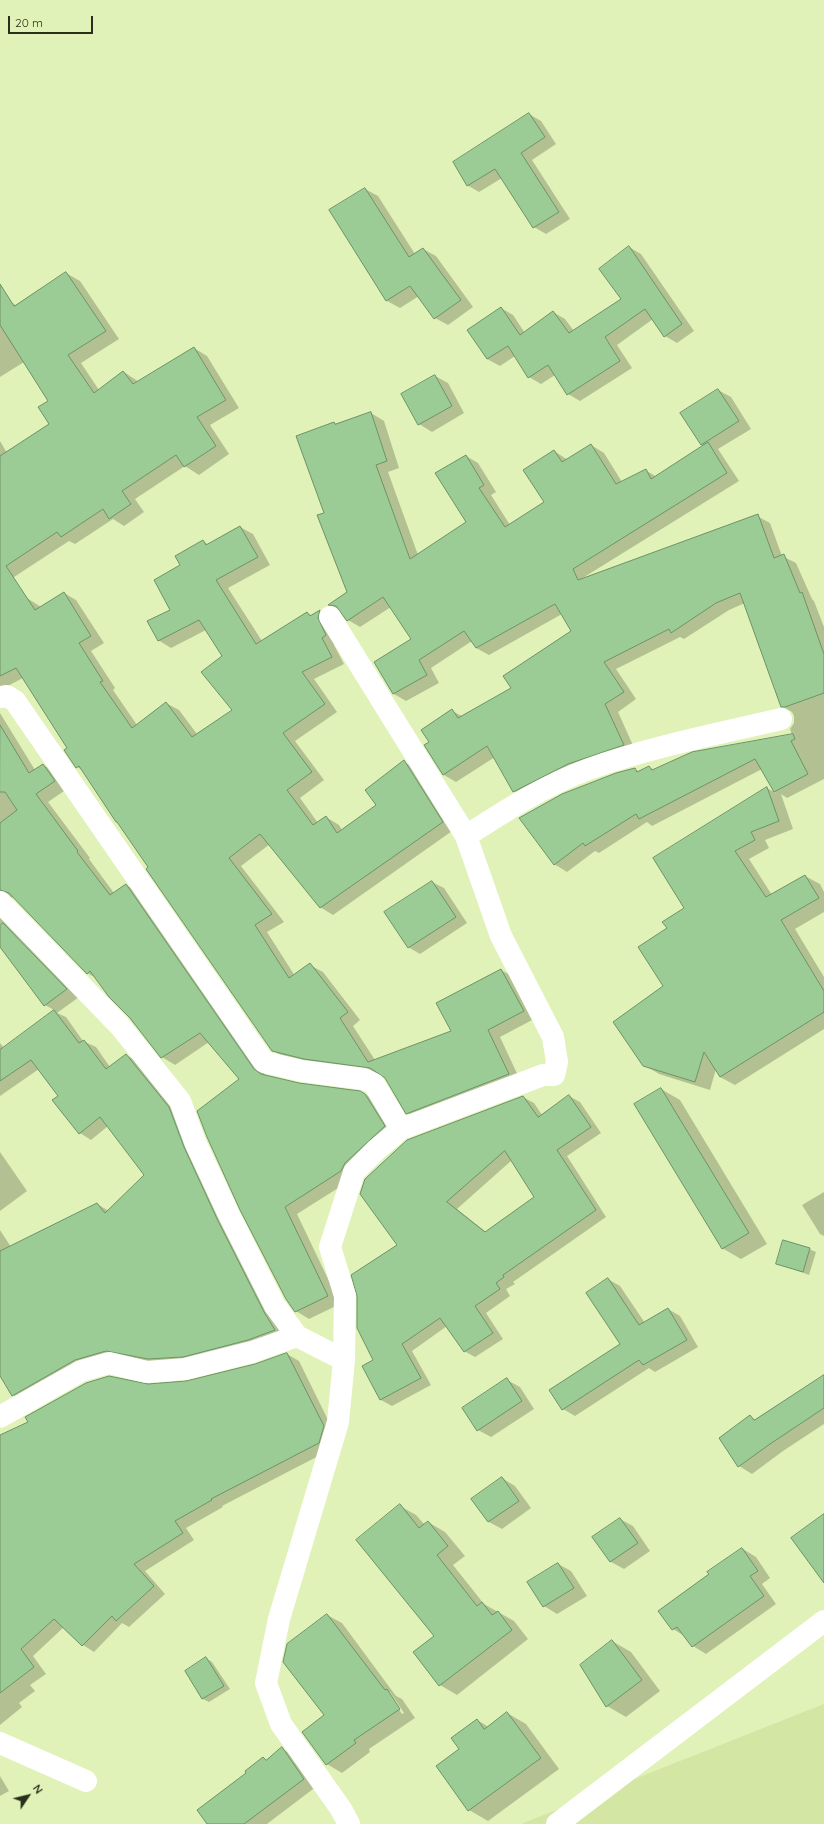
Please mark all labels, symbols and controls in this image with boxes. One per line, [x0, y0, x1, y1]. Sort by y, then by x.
scale bar [10, 8, 95, 34]
text: 20 m [15, 15, 43, 30]
north arrow [8, 1776, 48, 1816]
text: N [30, 1782, 46, 1796]

